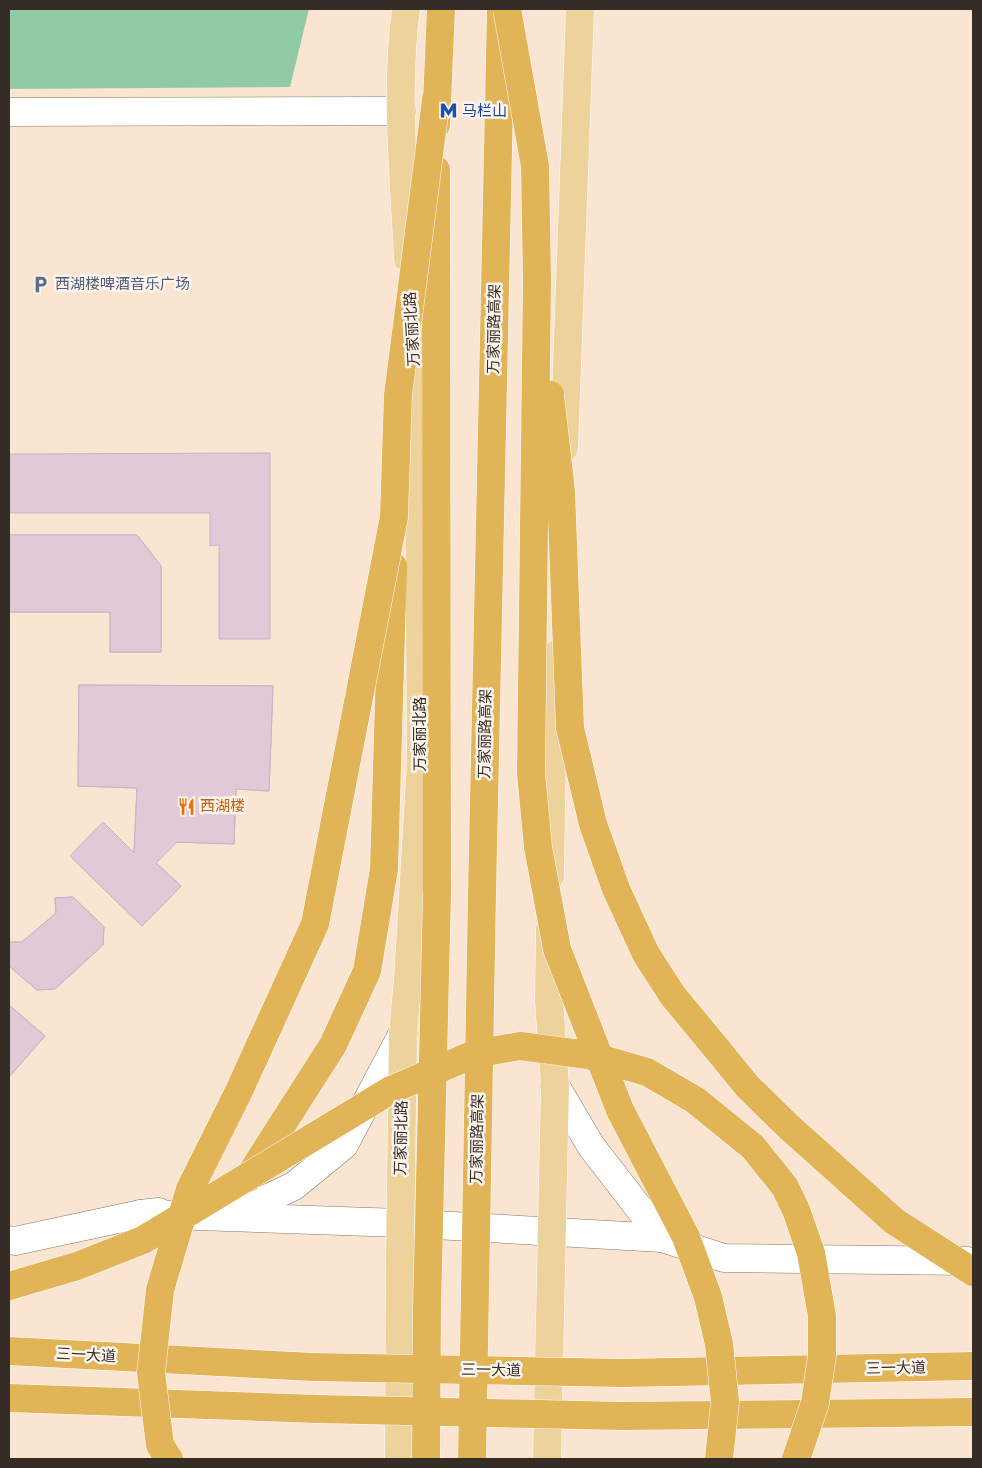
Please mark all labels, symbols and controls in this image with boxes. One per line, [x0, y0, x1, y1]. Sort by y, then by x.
metro station icon: 马栏山 [438, 101, 458, 121]
place label: 马栏山 [462, 102, 507, 120]
parking icon: 西湖楼啤酒音乐广场 [31, 274, 51, 294]
place label: 西湖楼啤酒音乐广场 [55, 275, 190, 293]
street label: 万家丽路高架 [484, 284, 504, 374]
street label: 万家丽北路 [401, 291, 423, 367]
street label: 万家丽路高架 [475, 689, 495, 779]
street label: 万家丽北路 [411, 696, 429, 772]
restaurant icon: 西湖楼 [176, 796, 196, 816]
place label: 西湖楼 [200, 797, 245, 815]
street label: 万家丽路高架 [467, 1094, 487, 1184]
street label: 万家丽北路 [391, 1100, 411, 1176]
street label: 三一大道 [56, 1344, 116, 1366]
street label: 三一大道 [866, 1358, 926, 1378]
street label: 三一大道 [461, 1360, 521, 1380]

